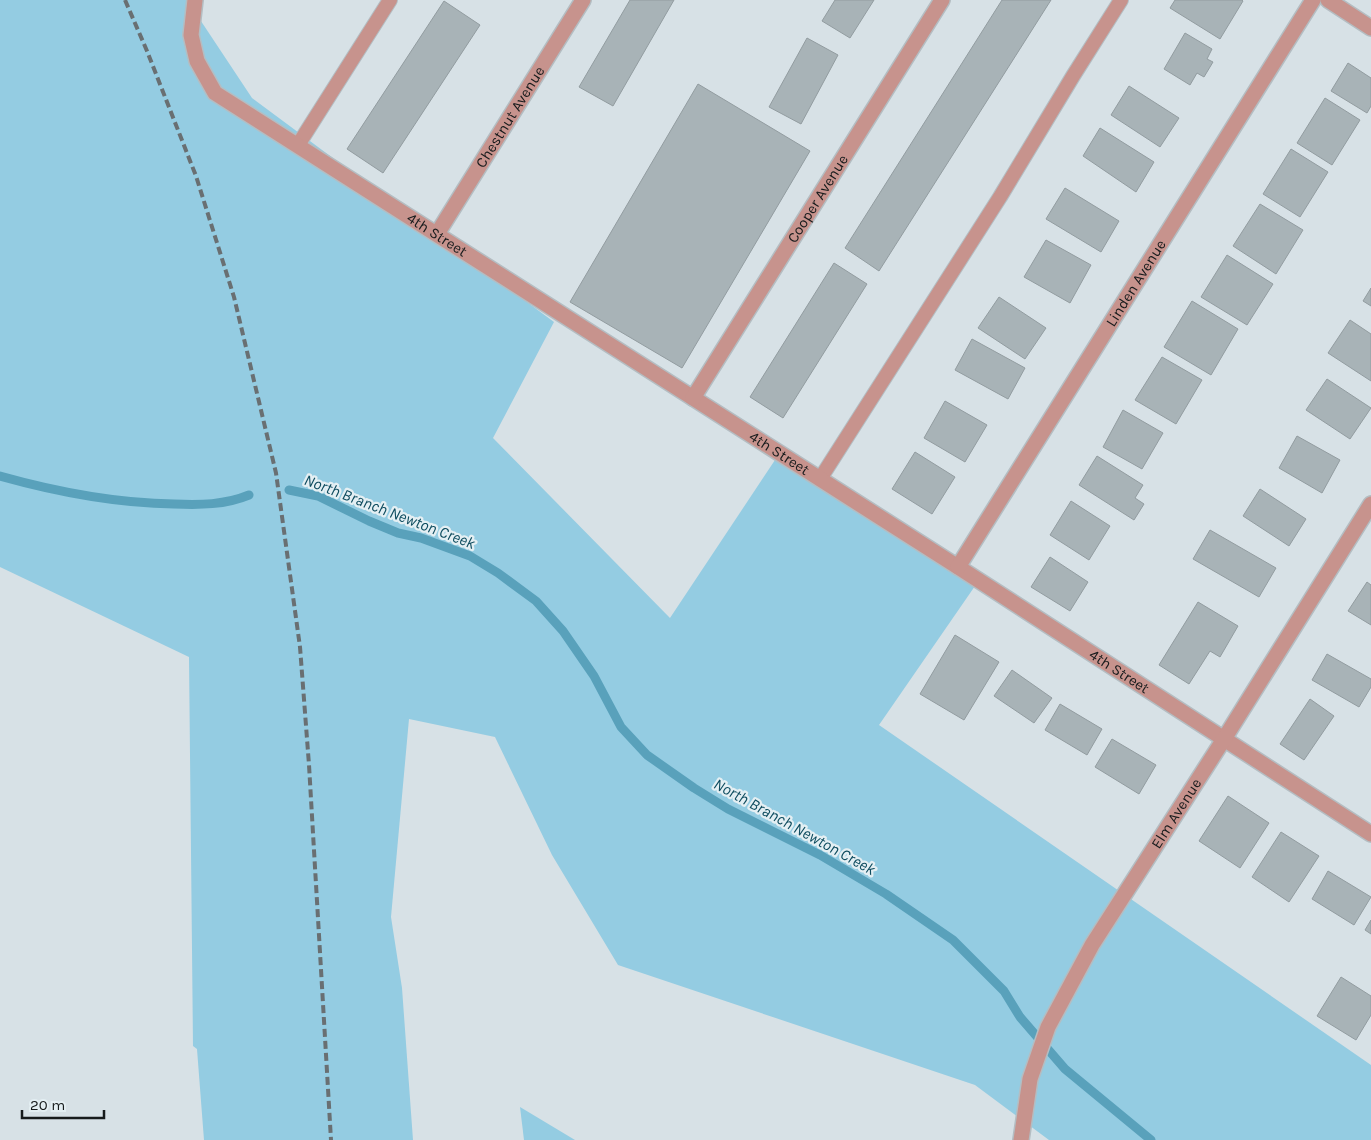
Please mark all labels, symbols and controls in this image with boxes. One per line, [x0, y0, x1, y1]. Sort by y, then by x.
street label: Chestnut Avenue [472, 63, 548, 171]
street label: Cooper Avenue [783, 151, 852, 246]
street label: 4th Street [404, 209, 471, 261]
street label: Linden Avenue [1102, 236, 1170, 330]
street label: 4th Street [746, 427, 813, 479]
water label: North Branch Newton Creek [302, 470, 479, 553]
street label: 4th Street [1086, 645, 1153, 697]
water label: North Branch Newton Creek [711, 774, 880, 879]
street label: Elm Avenue [1147, 775, 1205, 852]
scale bar [22, 1088, 105, 1120]
text: 20 m [30, 1096, 65, 1114]

